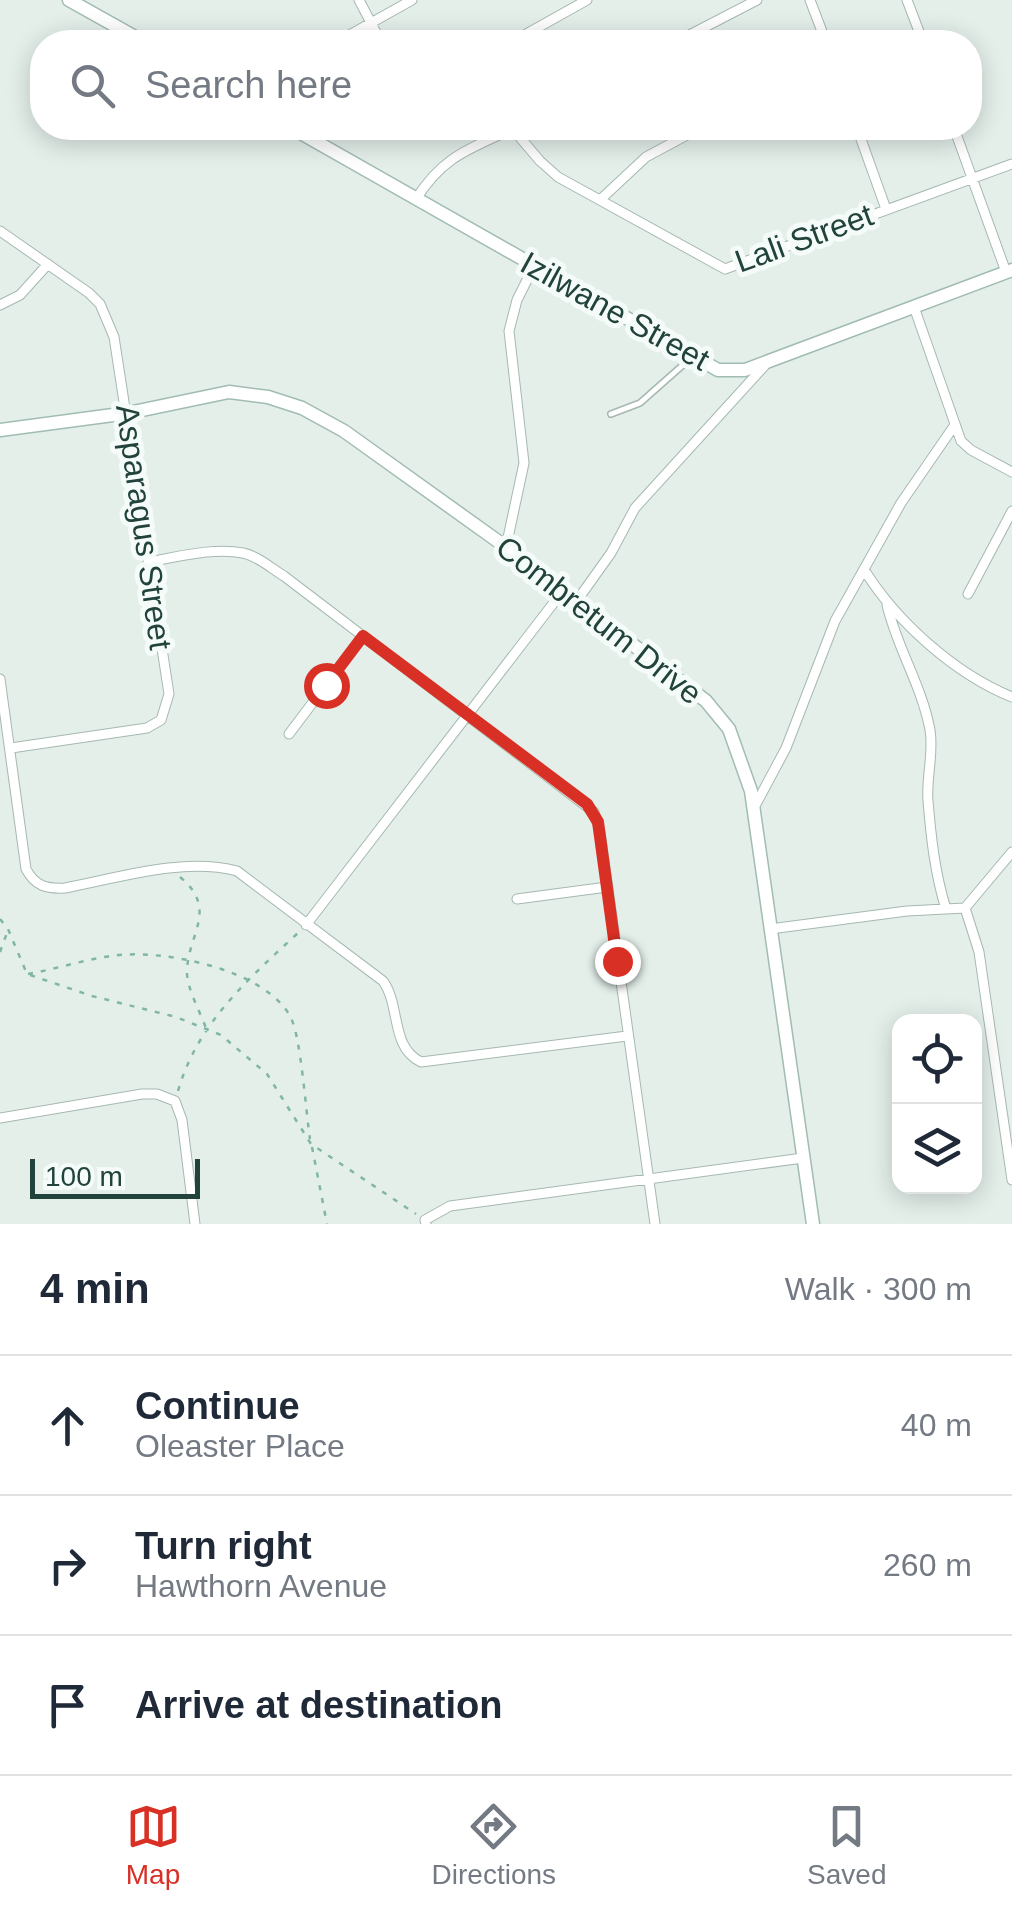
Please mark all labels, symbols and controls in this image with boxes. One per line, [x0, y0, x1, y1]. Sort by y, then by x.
search box [30, 30, 982, 140]
icon: search [65, 58, 120, 113]
text: Search here [145, 64, 352, 106]
street label: Lali Street [730, 196, 878, 280]
street label: Izilwane Street [514, 244, 716, 378]
street label: Asparagus Street [109, 402, 179, 652]
street label: Combretum Drive [489, 529, 709, 711]
route start [304, 663, 350, 709]
route end [595, 939, 641, 985]
map controls [892, 1014, 982, 1194]
button: locate [892, 1014, 982, 1104]
button: layers [892, 1104, 982, 1194]
scale bar [30, 1154, 200, 1198]
text: 100 m [45, 1161, 123, 1192]
text: 4 min [40, 1265, 150, 1312]
text: Walk · 300 m [785, 1271, 972, 1307]
text: Continue [135, 1385, 300, 1427]
icon: ahead [40, 1398, 95, 1453]
text: 40 m [901, 1407, 972, 1443]
text: Oleaster Place [135, 1428, 345, 1464]
text: Turn right [135, 1525, 312, 1567]
icon: right [40, 1538, 95, 1593]
text: 260 m [883, 1547, 972, 1583]
text: Hawthorn Avenue [135, 1568, 387, 1604]
icon: arrive [40, 1678, 95, 1733]
text: Arrive at destination [135, 1684, 502, 1726]
tab: Map [126, 1799, 181, 1891]
tab: Directions [432, 1799, 556, 1891]
tab: Saved [807, 1799, 886, 1891]

